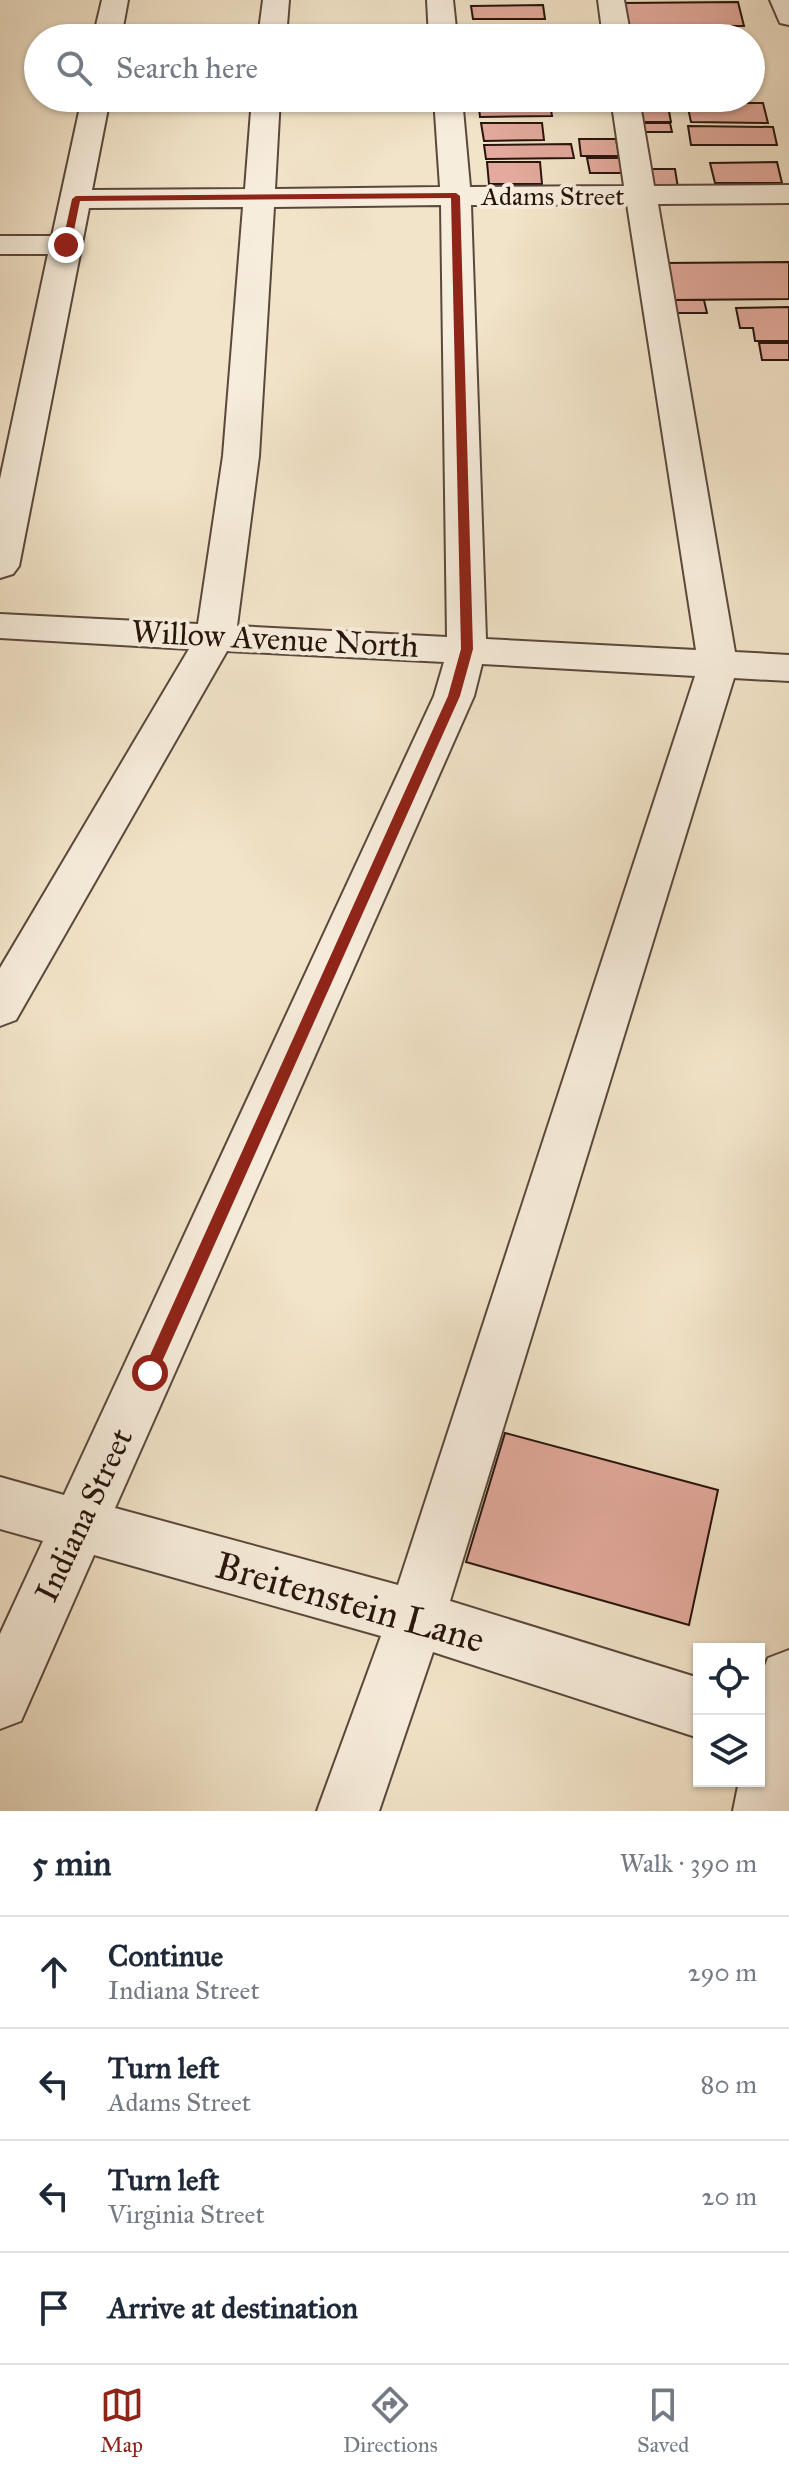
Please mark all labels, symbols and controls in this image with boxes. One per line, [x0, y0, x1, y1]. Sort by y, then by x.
search box [24, 24, 765, 112]
icon: search [52, 46, 96, 90]
text: Search here [116, 50, 258, 86]
street label: Adams Street [481, 180, 624, 212]
route end [48, 227, 84, 263]
street label: Willow Avenue North [130, 612, 420, 666]
route start [132, 1355, 168, 1391]
street label: Indiana Street [27, 1422, 141, 1608]
street label: Breitenstein Lane [210, 1542, 490, 1662]
map controls [693, 1643, 765, 1787]
button: locate [693, 1643, 765, 1715]
button: layers [693, 1715, 765, 1787]
text: 5 min [32, 1843, 111, 1884]
text: Walk · 390 m [620, 1847, 757, 1879]
text: Continue [108, 1938, 223, 1974]
icon: ahead [32, 1950, 76, 1994]
text: 290 m [688, 1956, 757, 1988]
text: Indiana Street [108, 1974, 260, 2006]
text: Turn left [108, 2050, 219, 2086]
icon: left [32, 2062, 76, 2106]
text: 80 m [701, 2068, 757, 2100]
text: Adams Street [108, 2086, 251, 2118]
text: Turn left [108, 2162, 219, 2198]
icon: left [32, 2174, 76, 2218]
text: 20 m [702, 2180, 757, 2212]
text: Virginia Street [108, 2198, 265, 2230]
icon: arrive [32, 2286, 76, 2330]
text: Arrive at destination [108, 2290, 358, 2326]
tab: Map [100, 2383, 144, 2458]
tab: Directions [343, 2383, 438, 2458]
tab: Saved [637, 2383, 689, 2458]

